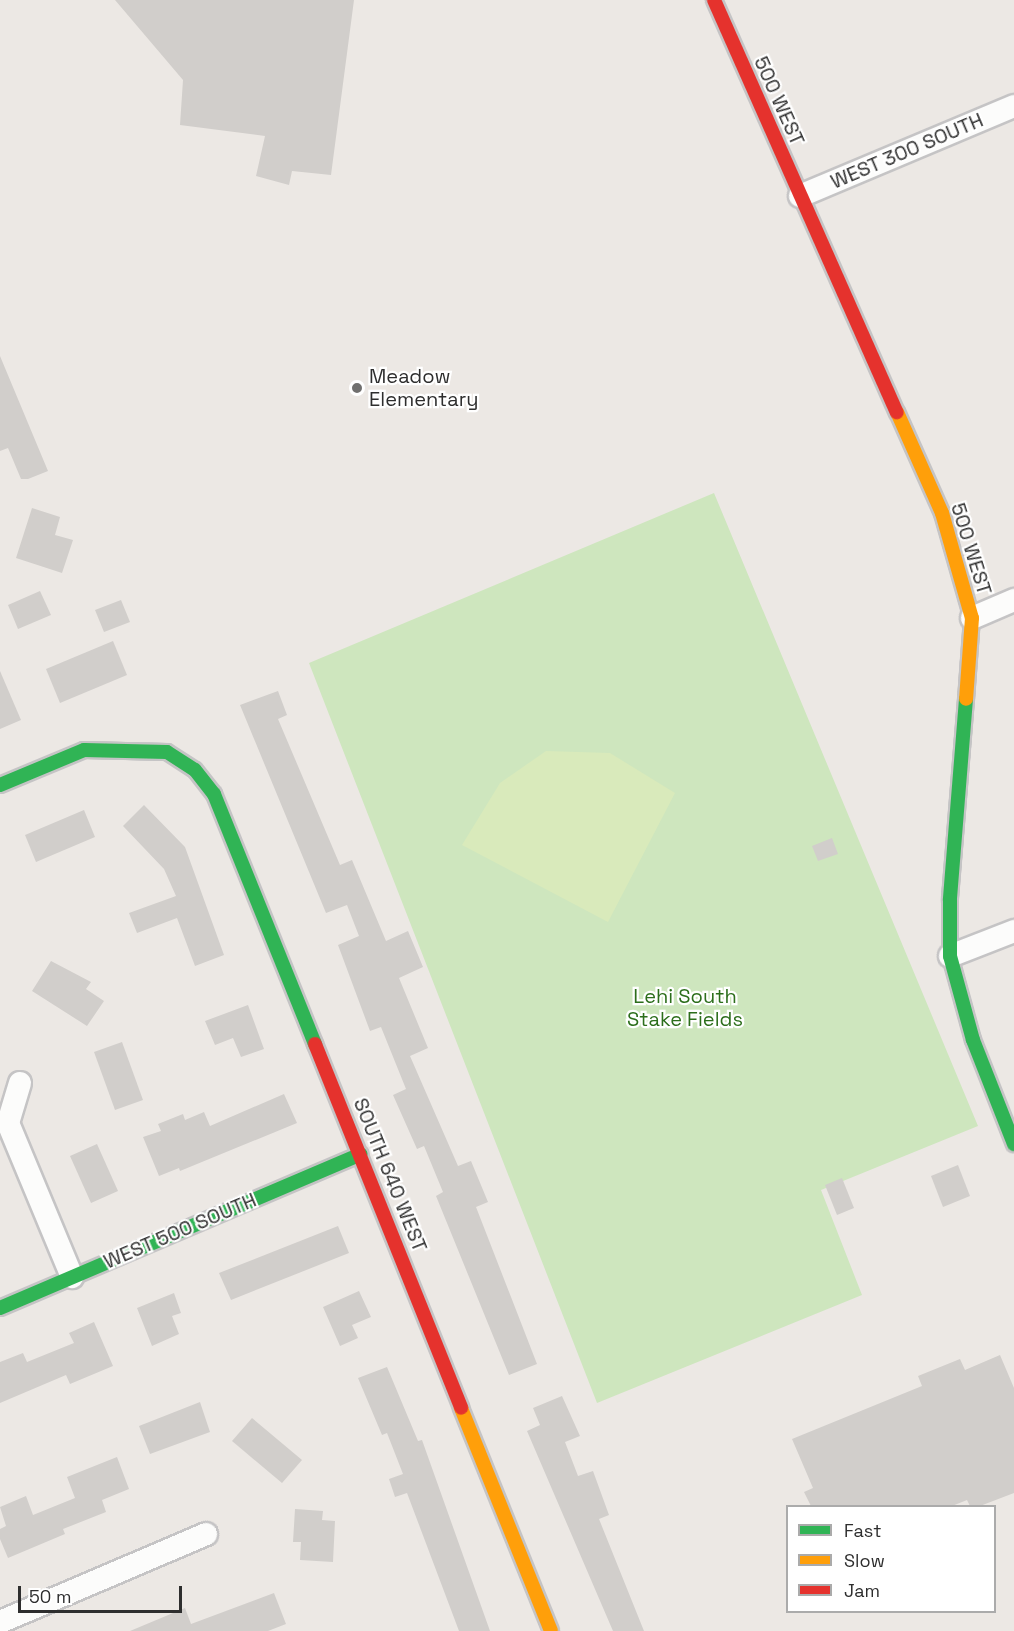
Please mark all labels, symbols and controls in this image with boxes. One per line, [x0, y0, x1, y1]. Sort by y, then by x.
street label: 500 WEST [749, 53, 809, 149]
street label: WEST 300 SOUTH [827, 108, 987, 194]
place label: Meadow Elementary [369, 365, 478, 412]
marker: Meadow Elementary [350, 381, 364, 395]
street label: 500 WEST [946, 500, 996, 598]
park label: Lehi South Stake Fields [627, 984, 743, 1031]
street label: SOUTH 640 WEST [348, 1095, 432, 1255]
street label: WEST 500 SOUTH [100, 1188, 260, 1274]
legend [786, 1505, 996, 1613]
text: Fast [844, 1519, 881, 1542]
text: Slow [844, 1549, 885, 1572]
scale bar [21, 1574, 184, 1612]
text: Jam [844, 1579, 880, 1602]
text: 50 m [29, 1585, 71, 1608]

